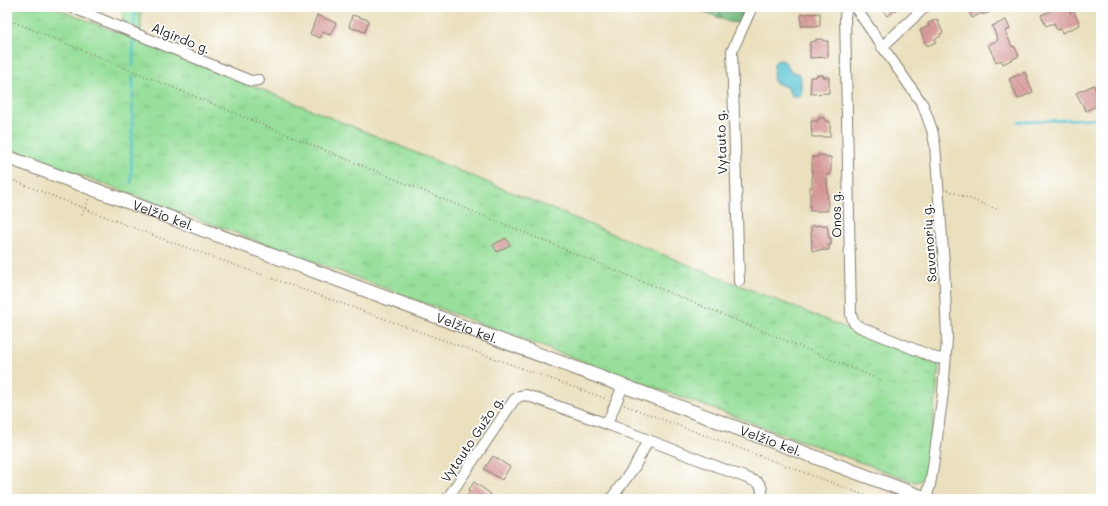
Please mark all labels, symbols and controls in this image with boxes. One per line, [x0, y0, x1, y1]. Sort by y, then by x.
street label: Algirdo g. [149, 18, 213, 57]
street label: Vytauto g. [711, 109, 730, 175]
street label: Onos g. [827, 190, 844, 238]
street label: Velžio kel. [130, 195, 197, 234]
street label: Savanorių g. [917, 203, 940, 283]
street label: Velžio kel. [434, 308, 501, 347]
street label: Vytauto Gužo g. [436, 392, 507, 485]
street label: Velžio kel. [738, 421, 805, 460]

